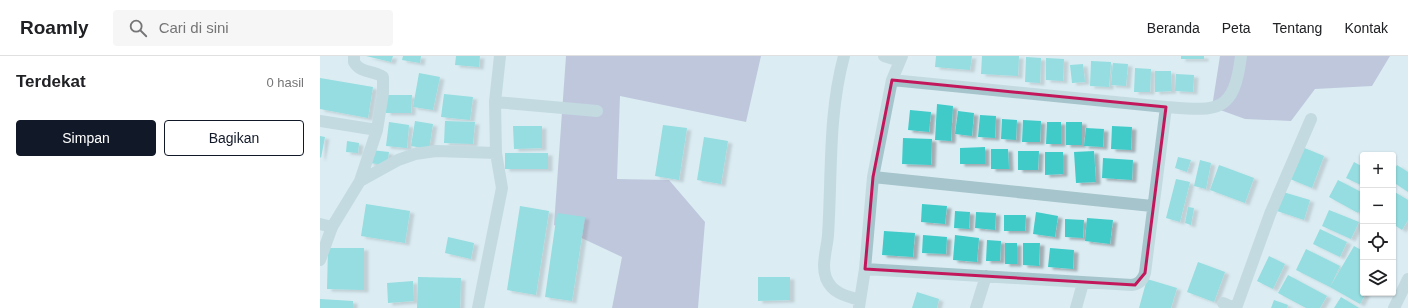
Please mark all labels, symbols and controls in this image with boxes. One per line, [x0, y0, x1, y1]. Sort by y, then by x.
search box [113, 10, 393, 46]
text: Roamly [20, 17, 89, 38]
icon: search [127, 17, 149, 39]
text: Cari di sini [159, 19, 229, 36]
text: Beranda [1147, 20, 1200, 36]
text: Peta [1222, 20, 1251, 36]
text: Tentang [1273, 20, 1322, 36]
text: Kontak [1344, 20, 1388, 36]
text: Terdekat [16, 72, 86, 91]
text: 0 hasil [266, 75, 304, 90]
button: Simpan [16, 120, 156, 156]
button: Bagikan [164, 120, 304, 156]
map controls [1360, 152, 1396, 296]
button: + [1360, 152, 1396, 188]
button: − [1360, 188, 1396, 224]
button: locate [1360, 224, 1396, 260]
button: layers [1360, 260, 1396, 296]

